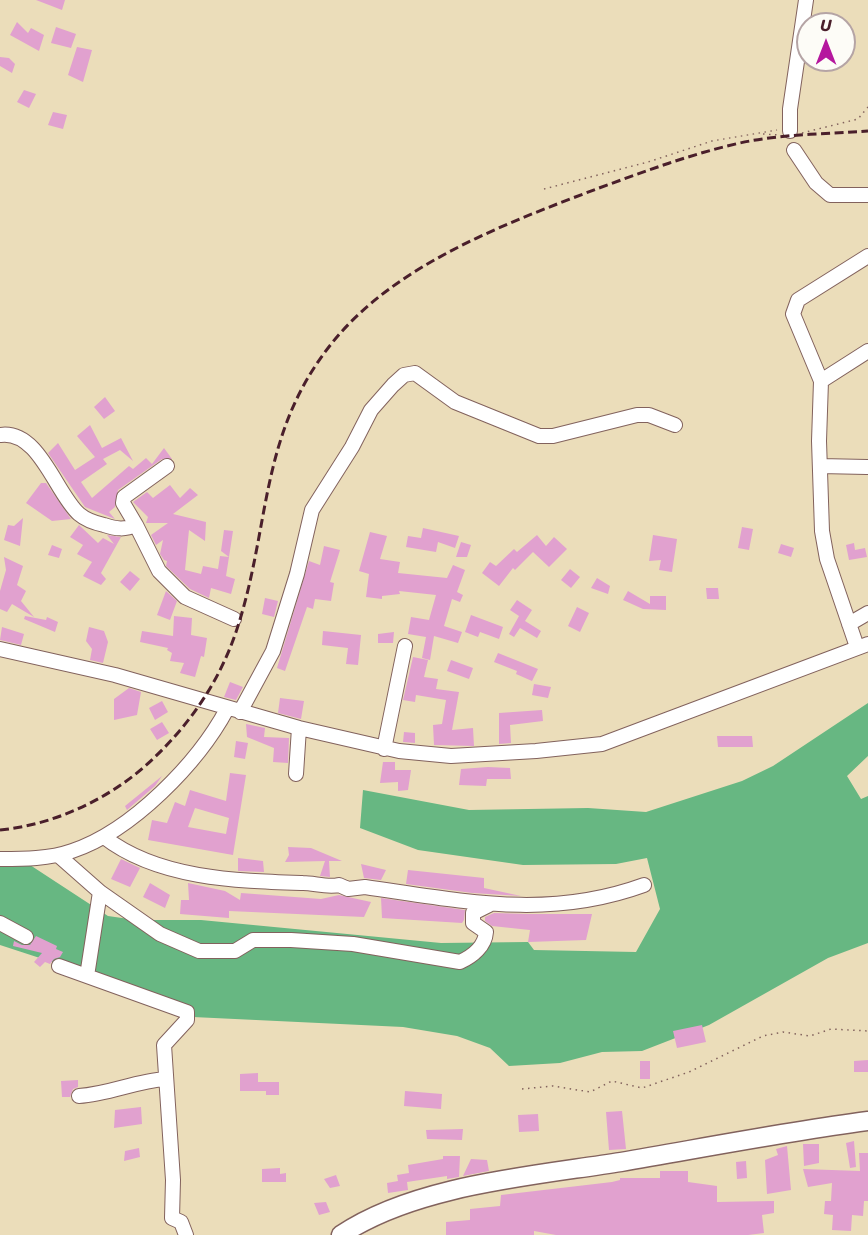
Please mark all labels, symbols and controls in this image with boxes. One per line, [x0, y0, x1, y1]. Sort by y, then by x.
text: U [821, 11, 831, 40]
north arrow [796, 12, 856, 72]

